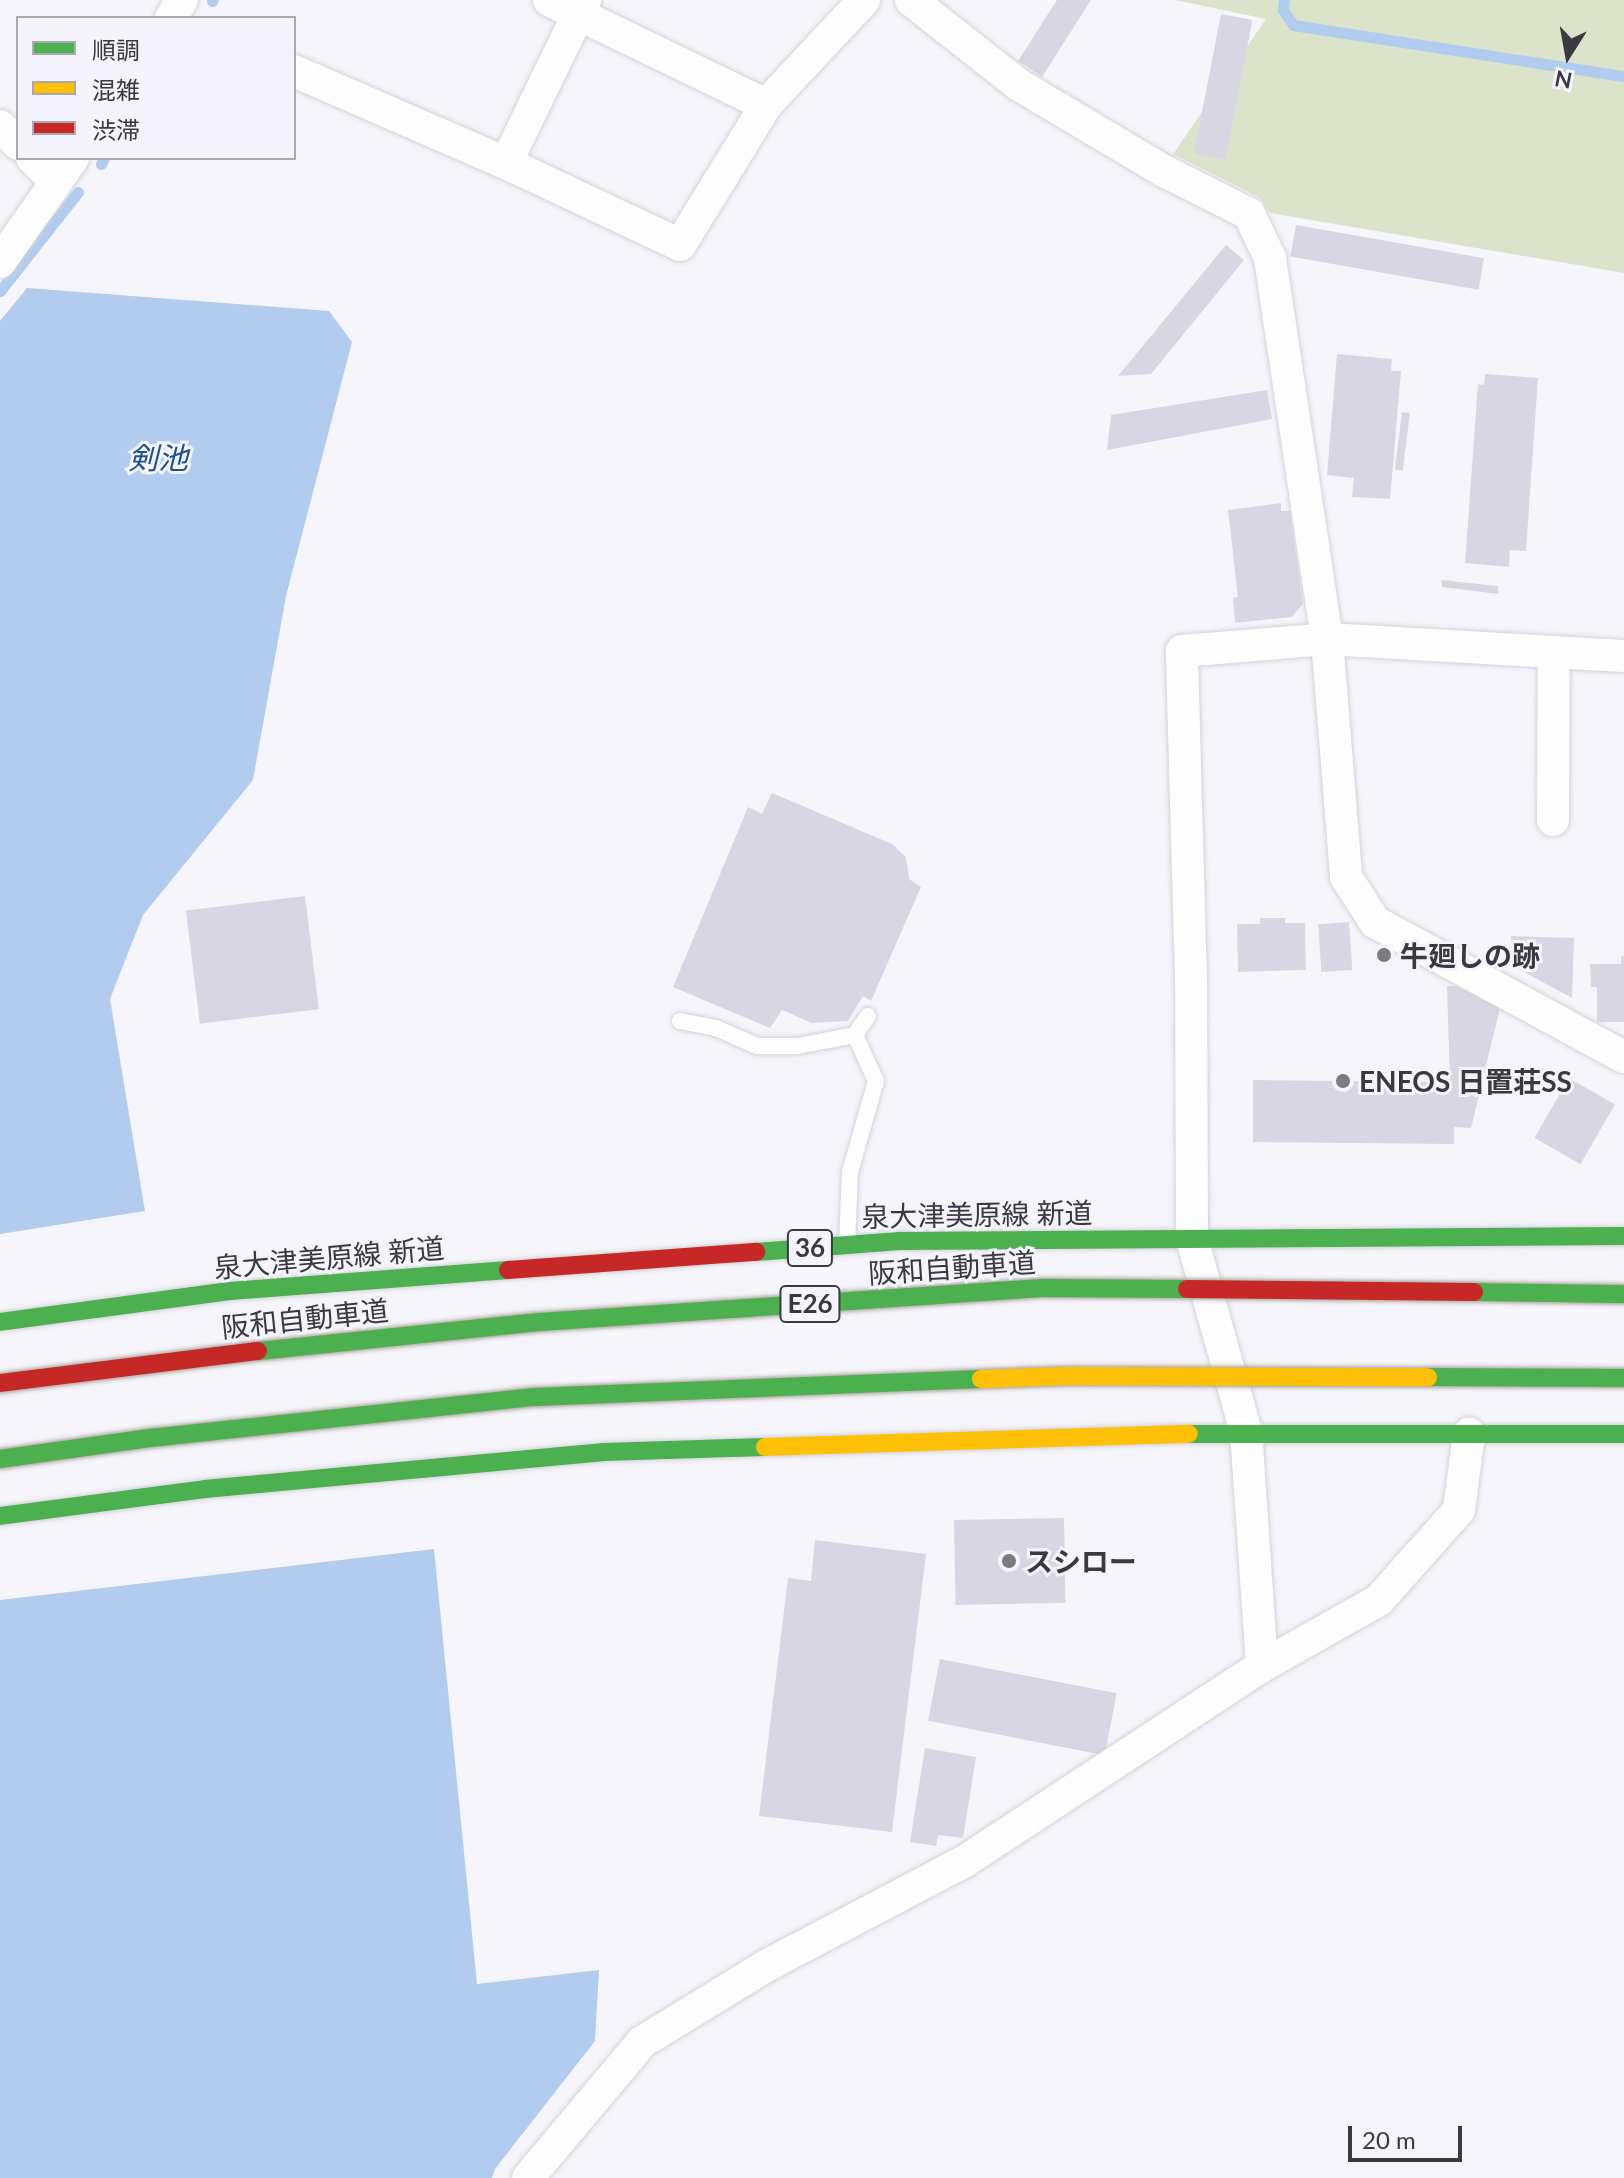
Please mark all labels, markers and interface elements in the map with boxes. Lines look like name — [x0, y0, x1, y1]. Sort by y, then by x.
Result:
legend — [16, 16, 296, 160]
north arrow — [1528, 16, 1608, 96]
text: 順調 — [92, 35, 140, 64]
text: N — [1552, 65, 1574, 95]
text: 混雑 — [92, 75, 140, 104]
text: 渋滞 — [92, 115, 140, 144]
water label: 剣池 — [128, 439, 188, 475]
place label: 牛廻しの跡 — [1400, 938, 1540, 972]
marker: 牛廻しの跡 — [1375, 946, 1393, 964]
place label: ENEOS 日置荘SS — [1359, 1064, 1572, 1098]
marker: ENEOS 日置荘SS — [1334, 1072, 1352, 1090]
street label: 泉大津美原線 新道 — [861, 1195, 1093, 1233]
road number: 36 — [786, 1226, 834, 1270]
street label: 泉大津美原線 新道 — [212, 1230, 446, 1284]
street label: 阪和自動車道 — [867, 1244, 1037, 1290]
road number: E26 — [778, 1282, 842, 1326]
street label: 阪和自動車道 — [220, 1293, 390, 1343]
place label: スシロー — [1025, 1544, 1137, 1578]
marker: スシロー — [1000, 1552, 1018, 1570]
scale bar — [1352, 2110, 1466, 2160]
text: 20 m — [1362, 2125, 1416, 2154]

